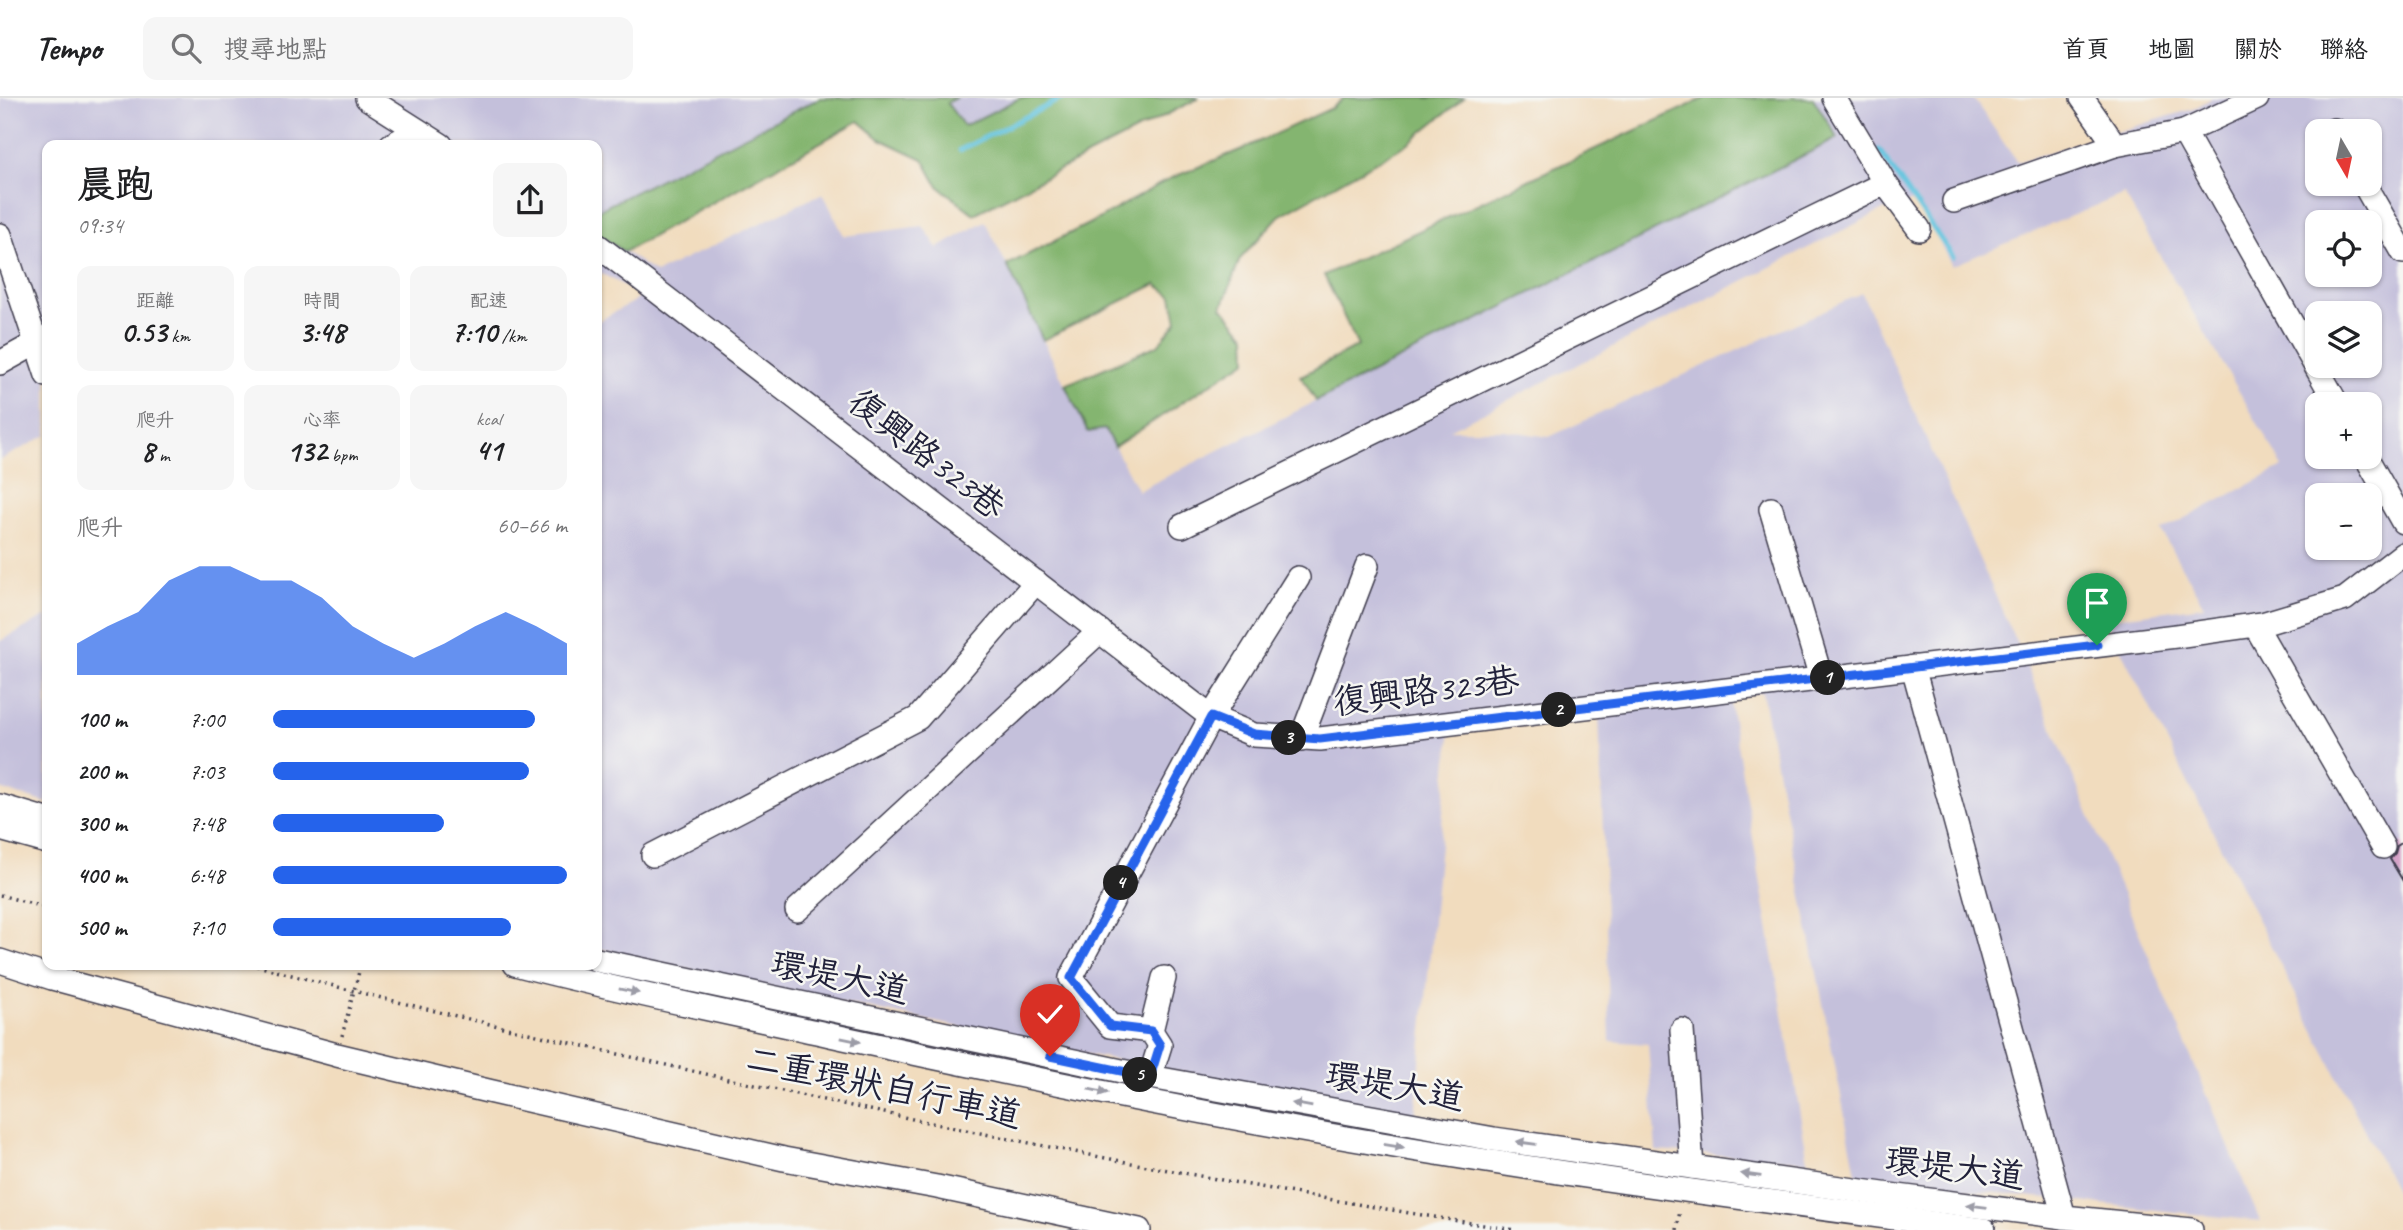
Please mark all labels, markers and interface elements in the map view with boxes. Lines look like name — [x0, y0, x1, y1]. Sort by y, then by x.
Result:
search box — [143, 17, 633, 80]
text: Tempo — [35, 27, 101, 69]
icon: search — [167, 29, 205, 67]
text: 搜尋地點 — [223, 33, 327, 66]
text: 首頁 — [2062, 34, 2110, 64]
text: 地圖 — [2148, 34, 2196, 64]
text: 關於 — [2234, 34, 2282, 64]
text: 聯絡 — [2320, 34, 2368, 64]
north arrow — [2305, 119, 2382, 196]
map controls — [2305, 119, 2382, 560]
text: 晨跑 — [77, 161, 153, 208]
button: share — [493, 163, 567, 237]
button: locate — [2305, 210, 2382, 287]
text: 09:34 — [77, 211, 123, 240]
text: 距離 — [136, 289, 174, 313]
text: 時間 — [303, 289, 341, 313]
text: 配速 — [470, 289, 508, 313]
button: layers — [2305, 301, 2382, 378]
text: 0.53 — [121, 313, 167, 351]
text: 3:48 — [299, 313, 345, 351]
text: 7:10 — [451, 313, 497, 351]
text: km — [167, 324, 190, 348]
text: /km — [497, 324, 527, 348]
street label: 復興路323巷 — [839, 379, 1015, 529]
button: + — [2305, 392, 2382, 469]
text: kcal — [476, 407, 501, 431]
text: 爬升 — [136, 408, 174, 432]
text: 心率 — [303, 408, 341, 432]
text: 41 — [475, 431, 502, 469]
text: 8 — [141, 432, 154, 470]
text: 132 — [286, 432, 327, 470]
text: m — [154, 443, 170, 467]
text: bpm — [327, 443, 358, 467]
button: − — [2305, 483, 2382, 560]
text: 60–66 m — [497, 511, 567, 540]
text: 爬升 — [77, 513, 123, 542]
pin — [2067, 573, 2127, 645]
icon: arrive — [2078, 584, 2116, 622]
street label: 復興路323巷 — [1330, 657, 1522, 725]
pin: 1 — [1811, 660, 1846, 696]
text: 1 — [1823, 665, 1832, 689]
pin: 2 — [1542, 692, 1576, 728]
text: 2 — [1554, 697, 1563, 721]
text: 100 m — [77, 705, 127, 734]
text: 7:00 — [189, 705, 225, 734]
pin: 3 — [1272, 720, 1306, 756]
text: 3 — [1284, 725, 1293, 749]
text: 200 m — [77, 757, 127, 786]
text: 7:03 — [189, 757, 225, 786]
text: 300 m — [77, 809, 127, 838]
text: 7:48 — [189, 809, 225, 838]
text: 400 m — [77, 861, 127, 890]
text: 6:48 — [189, 861, 225, 890]
pin: 4 — [1104, 866, 1138, 900]
text: 4 — [1116, 870, 1125, 894]
text: 500 m — [77, 913, 126, 942]
text: 7:10 — [189, 913, 225, 942]
street label: 環堤大道 — [767, 940, 913, 1014]
pin — [1020, 984, 1080, 1056]
one-way arrow — [618, 986, 640, 997]
icon: check — [1031, 995, 1069, 1033]
one-way arrow — [840, 1034, 862, 1045]
street label: 二重環狀自行車道 — [742, 1036, 1026, 1138]
street label: 環堤大道 — [1322, 1052, 1468, 1120]
pin: 5 — [1122, 1058, 1158, 1093]
text: 5 — [1135, 1062, 1144, 1086]
one-way arrow — [1087, 1085, 1109, 1096]
one-way arrow — [1291, 1099, 1313, 1110]
one-way arrow — [1515, 1137, 1537, 1148]
street label: 環堤大道 — [1883, 1137, 2027, 1199]
one-way arrow — [1383, 1141, 1405, 1152]
one-way arrow — [1740, 1170, 1762, 1181]
one-way arrow — [1966, 1201, 1988, 1212]

